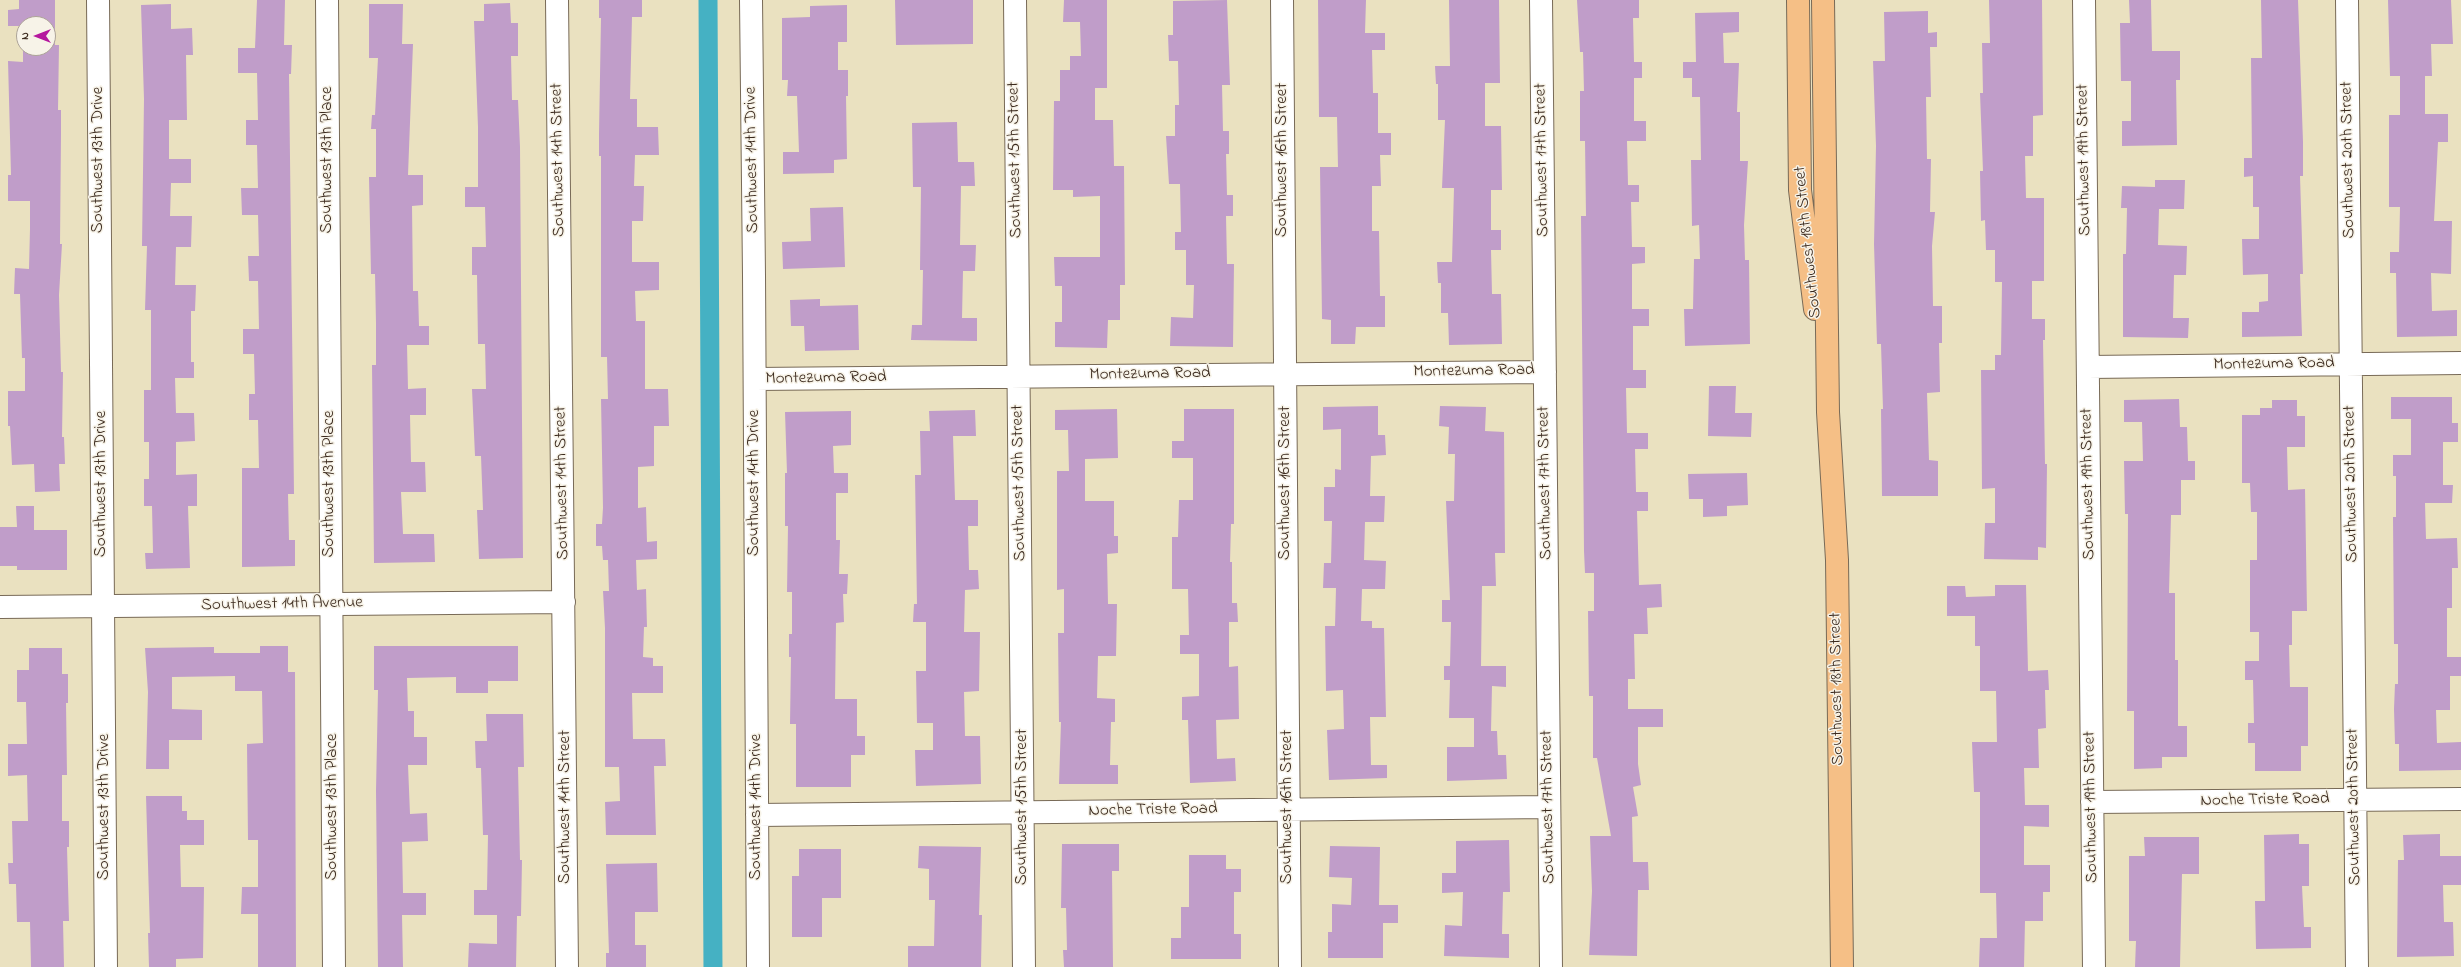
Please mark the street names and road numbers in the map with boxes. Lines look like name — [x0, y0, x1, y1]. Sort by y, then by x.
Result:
street label: Southwest 20th Street — [2337, 81, 2361, 239]
street label: Southwest 15th Street — [1004, 82, 1028, 238]
street label: Southwest 14th Street — [547, 83, 571, 237]
street label: Southwest 16th Street — [1273, 83, 1293, 237]
street label: Southwest 17th Street — [1531, 83, 1555, 237]
street label: Southwest 19th Street — [2073, 84, 2097, 236]
street label: Southwest 13th Place — [318, 86, 338, 234]
street label: Southwest 13th Drive — [89, 87, 109, 233]
street label: Southwest 14th Drive — [742, 87, 764, 233]
street label: Southwest 18th Street — [1791, 165, 1827, 319]
street label: Montezuma Road — [2213, 354, 2335, 376]
street label: Montezuma Road — [1413, 361, 1535, 383]
street label: Montezuma Road — [1089, 364, 1211, 386]
street label: Montezuma Road — [765, 368, 887, 390]
street label: Southwest 15th Street — [1008, 405, 1032, 561]
street label: Southwest 20th Street — [2340, 405, 2364, 563]
street label: Southwest 14th Street — [551, 406, 575, 560]
street label: Southwest 16th Street — [1276, 406, 1296, 560]
street label: Southwest 17th Street — [1534, 406, 1558, 560]
street label: Southwest 19th Street — [2077, 408, 2101, 560]
street label: Southwest 13th Place — [320, 410, 340, 558]
street label: Southwest 14th Drive — [745, 410, 765, 556]
street label: Southwest 13th Drive — [92, 411, 112, 557]
street label: Southwest 14th Avenue — [201, 593, 363, 617]
street label: Southwest 18th Street — [1826, 612, 1850, 766]
street label: Southwest 20th Street — [2343, 728, 2367, 886]
street label: Southwest 15th Street — [1013, 729, 1033, 885]
street label: Southwest 14th Street — [556, 730, 576, 884]
street label: Southwest 16th Street — [1278, 730, 1298, 884]
street label: Southwest 17th Street — [1537, 730, 1561, 884]
street label: Southwest 19th Street — [2080, 731, 2104, 883]
street label: Southwest 13th Place — [323, 733, 343, 881]
street label: Southwest 13th Drive — [95, 734, 115, 880]
street label: Southwest 14th Drive — [747, 734, 767, 880]
street label: Noche Triste Road — [2200, 790, 2330, 812]
street label: Noche Triste Road — [1088, 800, 1218, 822]

